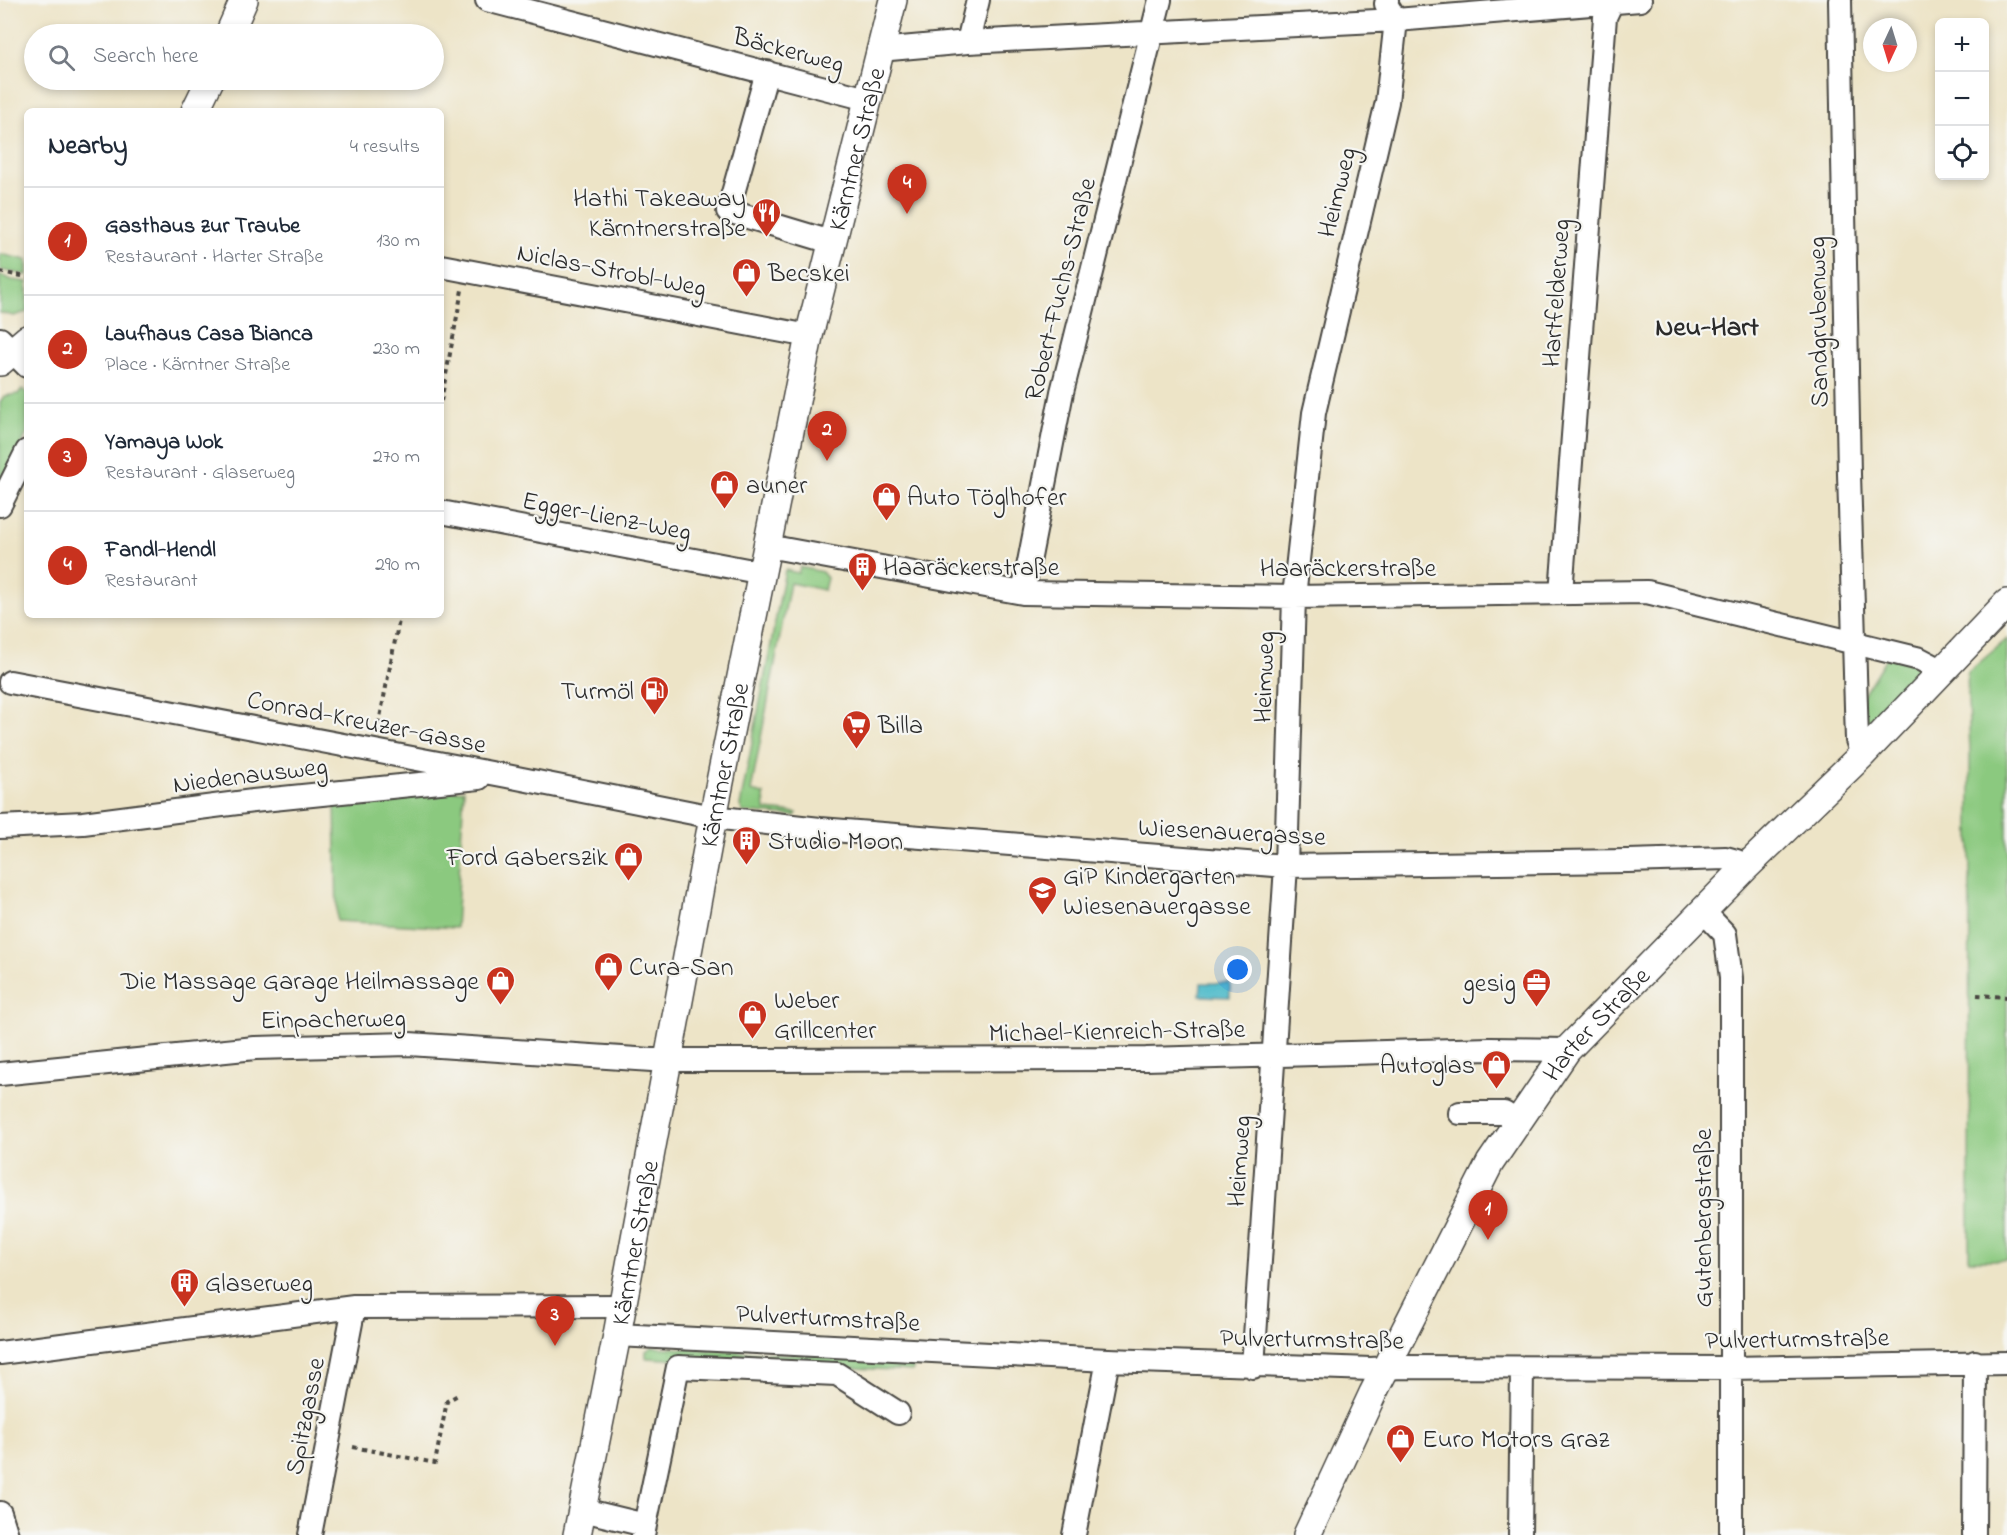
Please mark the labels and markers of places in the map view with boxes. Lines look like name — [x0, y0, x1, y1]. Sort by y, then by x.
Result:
pin: 4 — [888, 164, 926, 214]
place label: Hathi Takeaway Kärntnerstraße — [573, 181, 746, 249]
restaurant icon: Hathi Takeaway Kärntnerstraße — [751, 196, 783, 238]
shop icon: Becskei — [731, 256, 763, 298]
place label: Becskei — [767, 256, 850, 294]
pin: 2 — [808, 412, 846, 461]
shop icon: auner — [709, 468, 741, 510]
place label: auner — [746, 468, 808, 506]
shop icon: Auto Töglhofer — [870, 480, 902, 522]
place label: Auto Töglhofer — [907, 480, 1068, 518]
building icon: Haaräckerstraße — [846, 550, 878, 592]
place label: Haaräckerstraße — [883, 550, 1060, 588]
place label: Turmöl — [561, 674, 634, 712]
fuel station icon: Turmöl — [639, 674, 671, 716]
supermarket icon: Billa — [841, 708, 873, 750]
place label: Billa — [877, 708, 923, 746]
building icon: Studio Moon — [731, 824, 763, 866]
place label: Studio Moon — [768, 824, 903, 862]
place label: Ford Gaberszik — [446, 840, 609, 878]
shop icon: Ford Gaberszik — [613, 840, 645, 882]
place label: GiP Kindergarten Wiesenauergasse — [1063, 859, 1251, 927]
school or university icon: GiP Kindergarten Wiesenauergasse — [1026, 874, 1058, 916]
shop icon: Cura-San — [592, 950, 624, 992]
place label: Cura-San — [629, 950, 733, 988]
place label: Die Massage Garage Heilmassage — [120, 964, 479, 1002]
shop icon: Die Massage Garage Heilmassage — [484, 964, 516, 1006]
place label: gesig — [1462, 966, 1516, 1004]
office icon: gesig — [1521, 966, 1553, 1008]
place label: Weber Grillcenter — [774, 983, 877, 1051]
shop icon: Weber Grillcenter — [737, 998, 769, 1040]
place label: Autoglas — [1380, 1048, 1475, 1086]
shop icon: Autoglas — [1480, 1048, 1512, 1090]
pin: 1 — [1468, 1190, 1508, 1240]
building icon: Glaserweg — [168, 1266, 200, 1308]
place label: Glaserweg — [205, 1266, 313, 1304]
pin: 3 — [536, 1296, 574, 1346]
shop icon: Euro Motors Graz — [1385, 1422, 1417, 1464]
place label: Euro Motors Graz — [1422, 1422, 1609, 1460]

